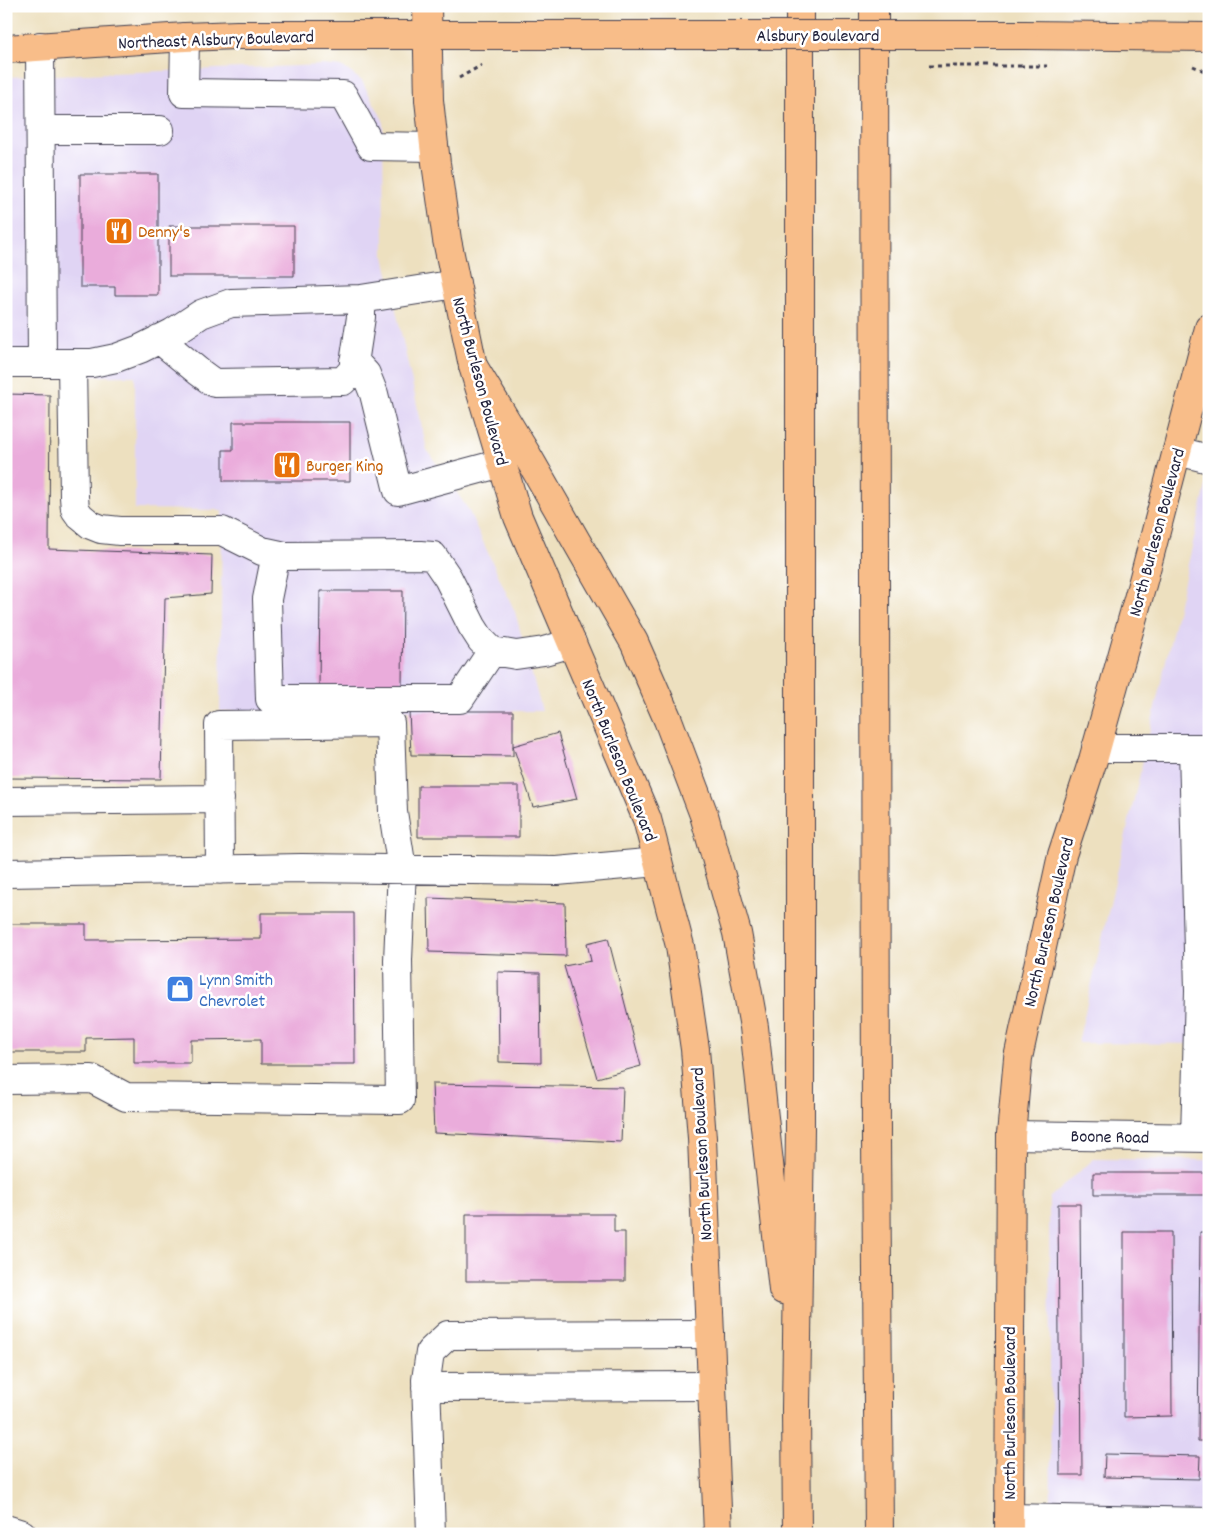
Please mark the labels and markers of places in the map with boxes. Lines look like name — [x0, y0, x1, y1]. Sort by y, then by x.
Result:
restaurant icon: Denny's — [104, 216, 134, 246]
place label: Denny's — [138, 221, 190, 246]
restaurant icon: Burger King — [272, 450, 302, 480]
place label: Burger King — [306, 455, 383, 480]
place label: Lynn Smith Chevrolet — [199, 969, 273, 1015]
shop icon: Lynn Smith Chevrolet — [165, 974, 195, 1004]

